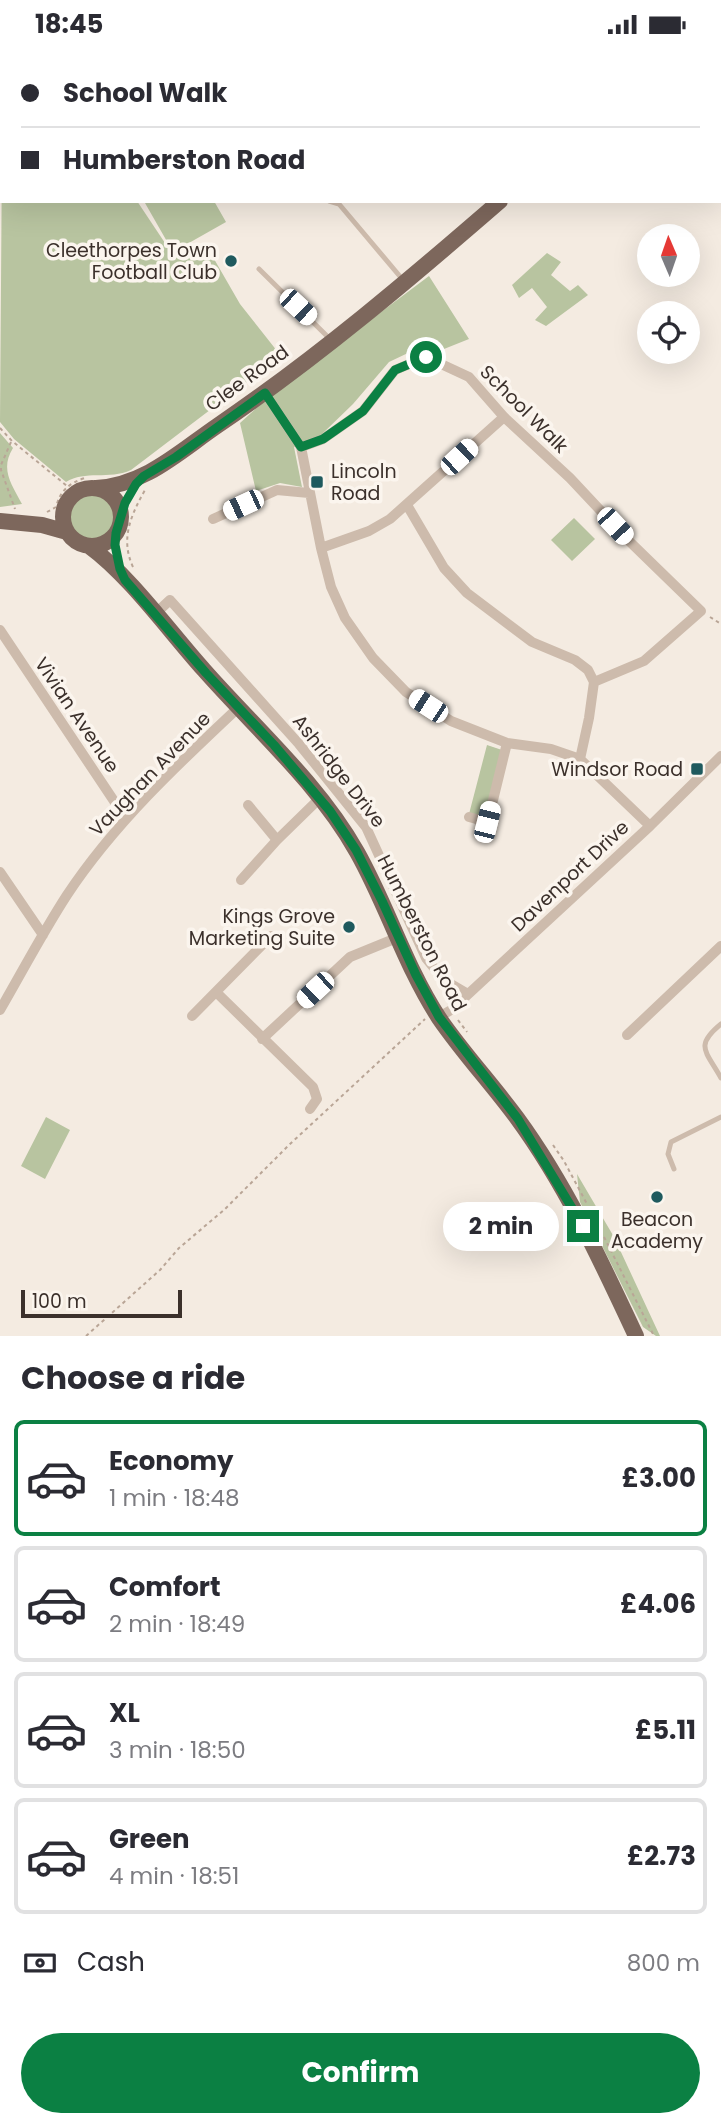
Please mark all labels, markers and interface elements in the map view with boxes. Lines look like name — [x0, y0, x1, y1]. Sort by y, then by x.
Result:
text: 18:45 — [35, 6, 104, 42]
text: School Walk — [63, 75, 227, 111]
text: Humberston Road — [63, 142, 305, 178]
north arrow — [637, 224, 700, 287]
map controls — [637, 224, 700, 364]
place label: Cleethorpes Town Football Club — [46, 237, 217, 286]
marker: Cleethorpes Town Football Club — [223, 253, 239, 269]
car — [276, 285, 321, 329]
button: locate — [637, 301, 700, 364]
street label: Clee Road — [200, 338, 294, 418]
route start — [410, 341, 442, 373]
street label: School Walk — [474, 359, 574, 459]
car — [437, 435, 482, 479]
place label: Lincoln Road — [331, 458, 397, 507]
marker: Lincoln Road — [309, 474, 325, 490]
car — [220, 487, 267, 523]
car — [593, 503, 638, 549]
street label: Vivian Avenue — [28, 652, 126, 778]
car — [405, 686, 452, 726]
street label: Vaughan Avenue — [83, 706, 217, 842]
street label: Ashridge Drive — [286, 709, 392, 833]
place label: Windsor Road — [551, 756, 683, 783]
marker: Windsor Road — [689, 761, 705, 777]
car — [472, 799, 503, 845]
street label: Davenport Drive — [505, 814, 635, 938]
street label: Humberston Road — [371, 850, 473, 1016]
place label: Kings Grove Marketing Suite — [189, 903, 335, 952]
marker: Kings Grove Marketing Suite — [341, 919, 357, 935]
car — [293, 968, 338, 1012]
marker: Beacon Academy — [649, 1189, 665, 1205]
callout: 2 min — [443, 1201, 558, 1251]
place label: Beacon Academy — [611, 1206, 703, 1255]
text: 2 min — [469, 1210, 533, 1242]
route end — [567, 1210, 599, 1242]
scale bar — [21, 1287, 182, 1319]
text: 100 m — [32, 1288, 87, 1315]
text: Choose a ride — [21, 1355, 245, 1400]
text: Economy — [109, 1443, 233, 1479]
icon: car — [25, 1447, 88, 1510]
text: £3.00 — [622, 1460, 696, 1496]
text: 1 min · 18:48 — [109, 1482, 239, 1514]
text: Comfort — [109, 1569, 221, 1605]
icon: car — [25, 1573, 88, 1636]
text: £4.06 — [620, 1586, 696, 1622]
text: 2 min · 18:49 — [109, 1608, 245, 1640]
text: XL — [109, 1695, 140, 1731]
icon: car — [25, 1699, 88, 1762]
text: £5.11 — [635, 1712, 696, 1748]
text: 3 min · 18:50 — [109, 1734, 246, 1766]
text: Green — [109, 1821, 190, 1857]
icon: car — [25, 1825, 88, 1888]
text: £2.73 — [627, 1838, 696, 1874]
text: 4 min · 18:51 — [109, 1860, 239, 1892]
icon: cash — [21, 1944, 59, 1982]
text: Cash — [77, 1944, 145, 1980]
text: 800 m — [627, 1947, 700, 1979]
button: Confirm — [21, 2033, 700, 2113]

